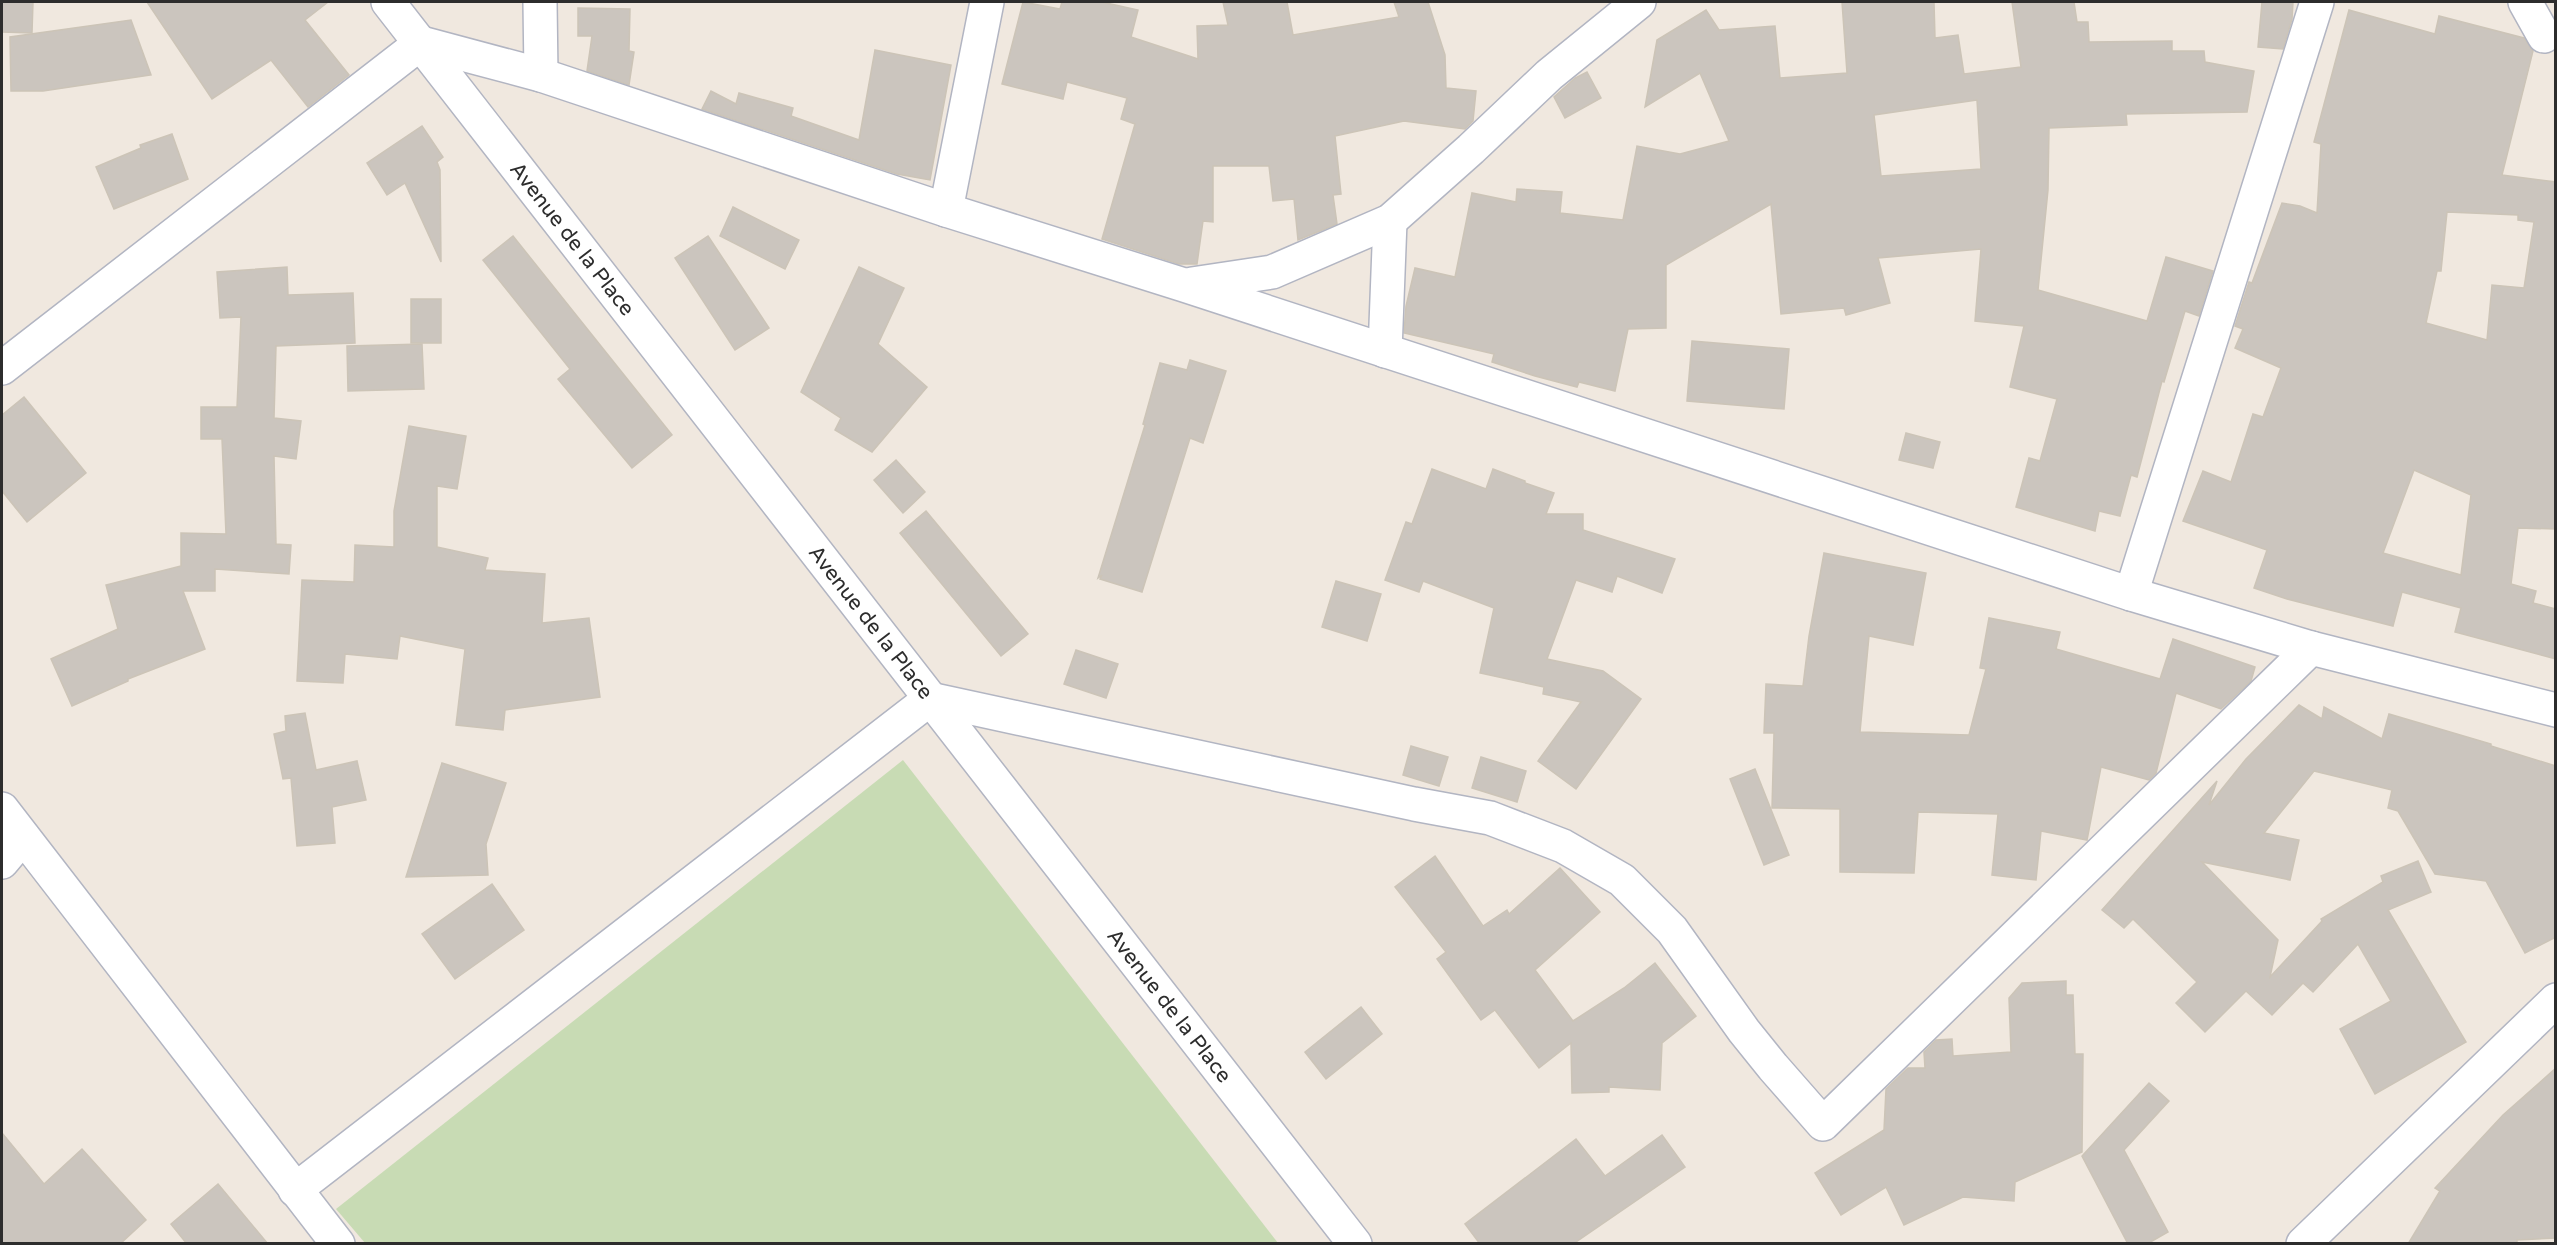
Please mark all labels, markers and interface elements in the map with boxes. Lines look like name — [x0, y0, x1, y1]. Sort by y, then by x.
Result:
street label: Avenue de la Place — [504, 157, 640, 321]
street label: Avenue de la Place — [803, 541, 938, 704]
street label: Avenue de la Place — [1101, 924, 1237, 1088]

